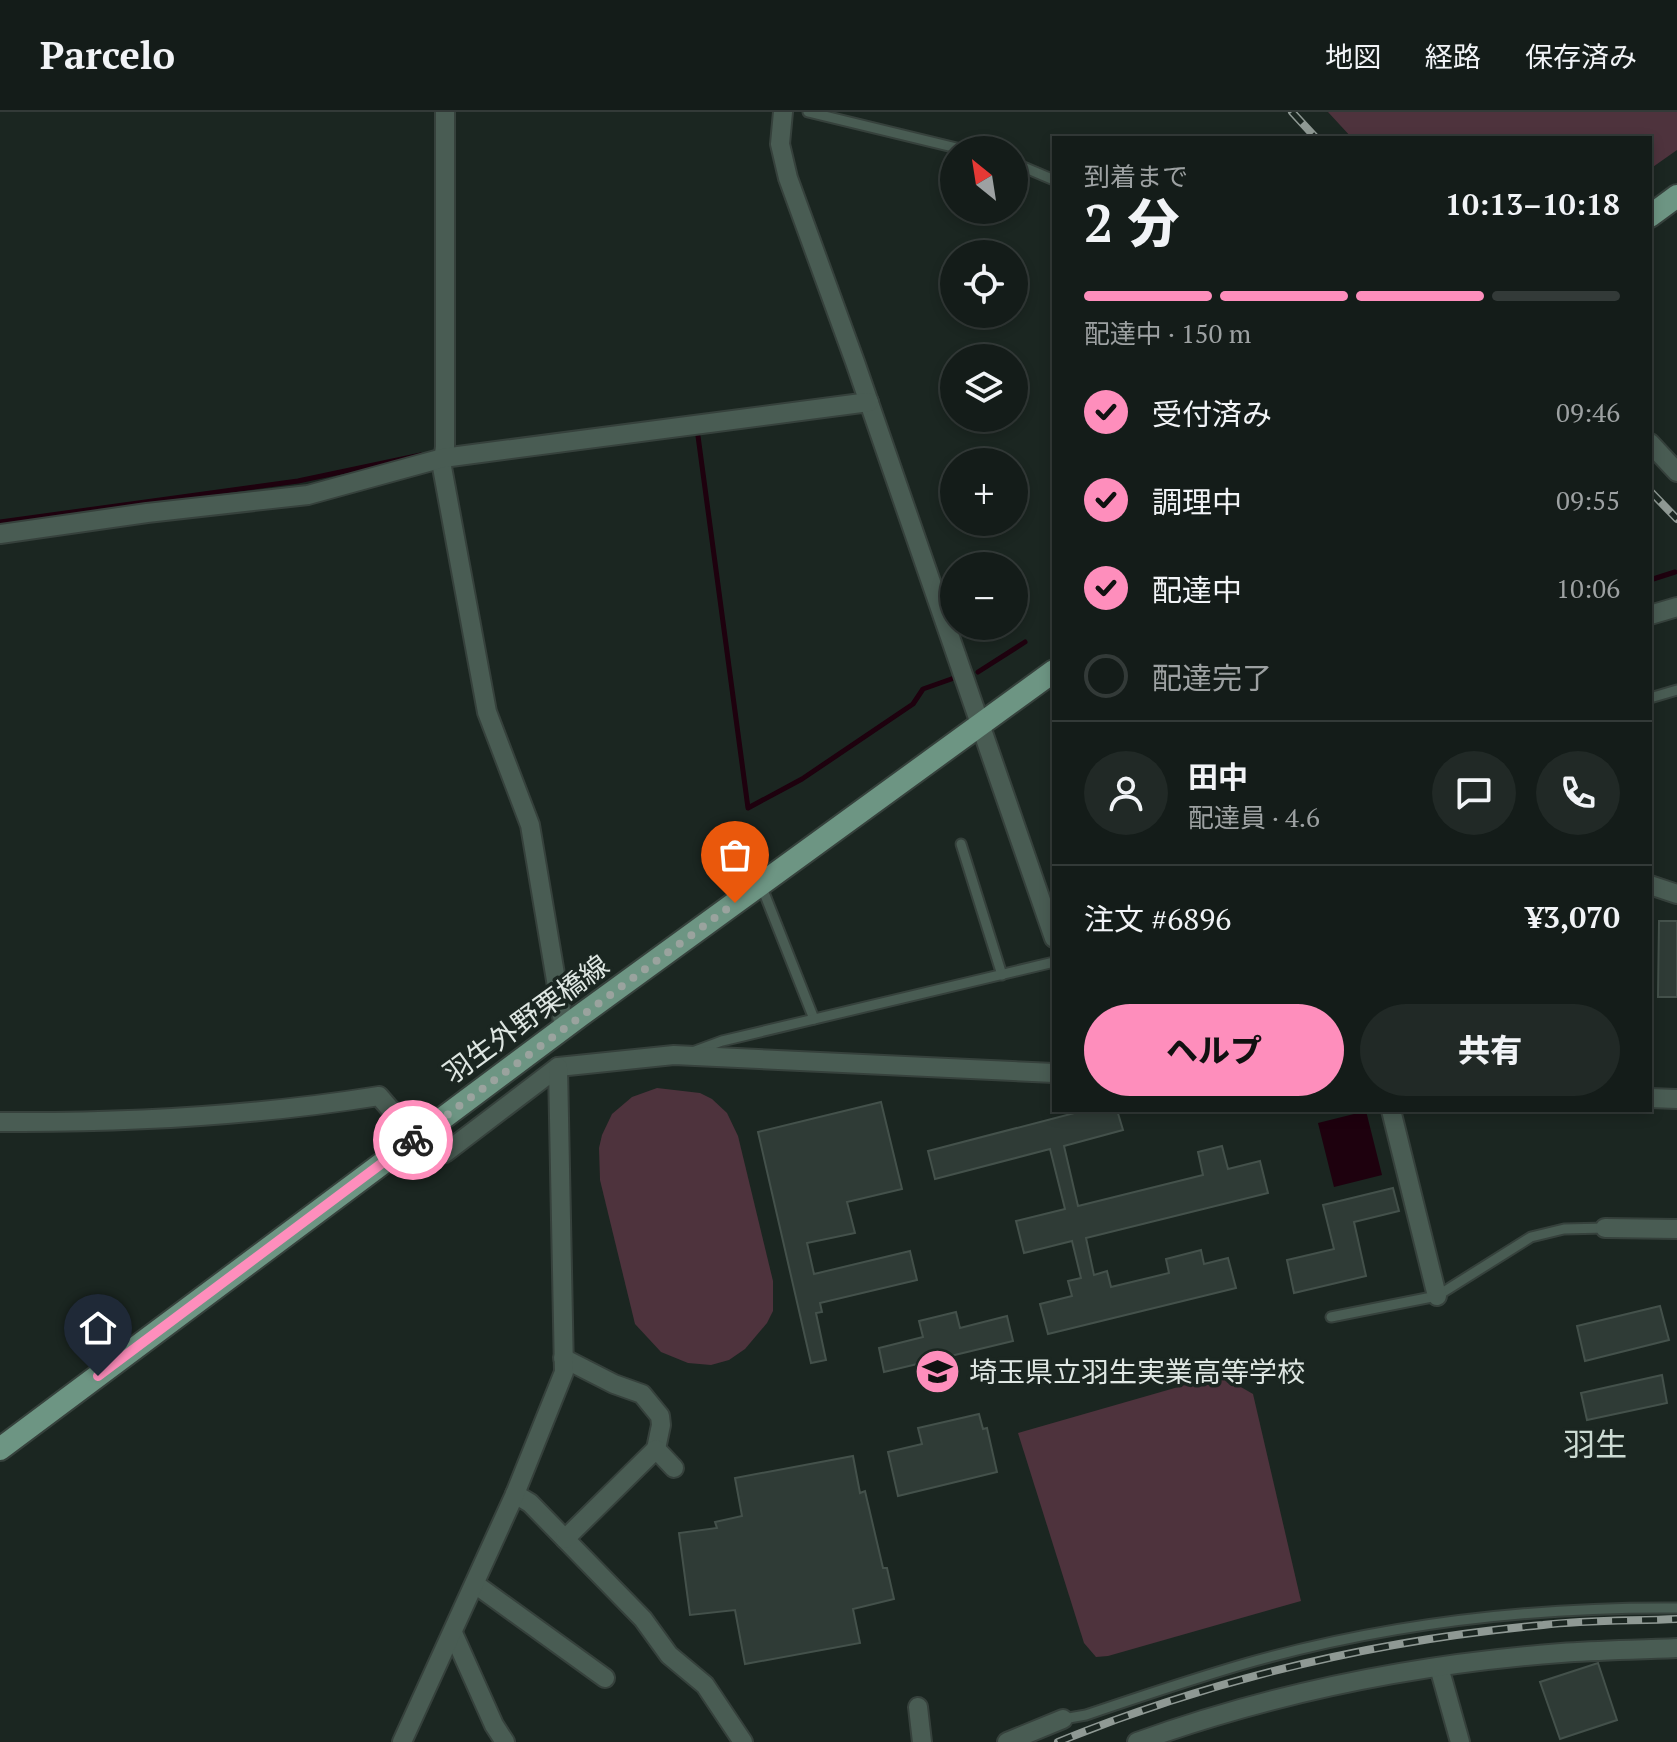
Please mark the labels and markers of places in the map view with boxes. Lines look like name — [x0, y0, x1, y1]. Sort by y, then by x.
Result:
pin — [701, 821, 769, 903]
pin — [64, 1294, 132, 1376]
school or university icon: 埼玉県立羽生実業高等学校 — [914, 1348, 962, 1396]
place label: 埼玉県立羽生実業高等学校 — [969, 1353, 1305, 1390]

